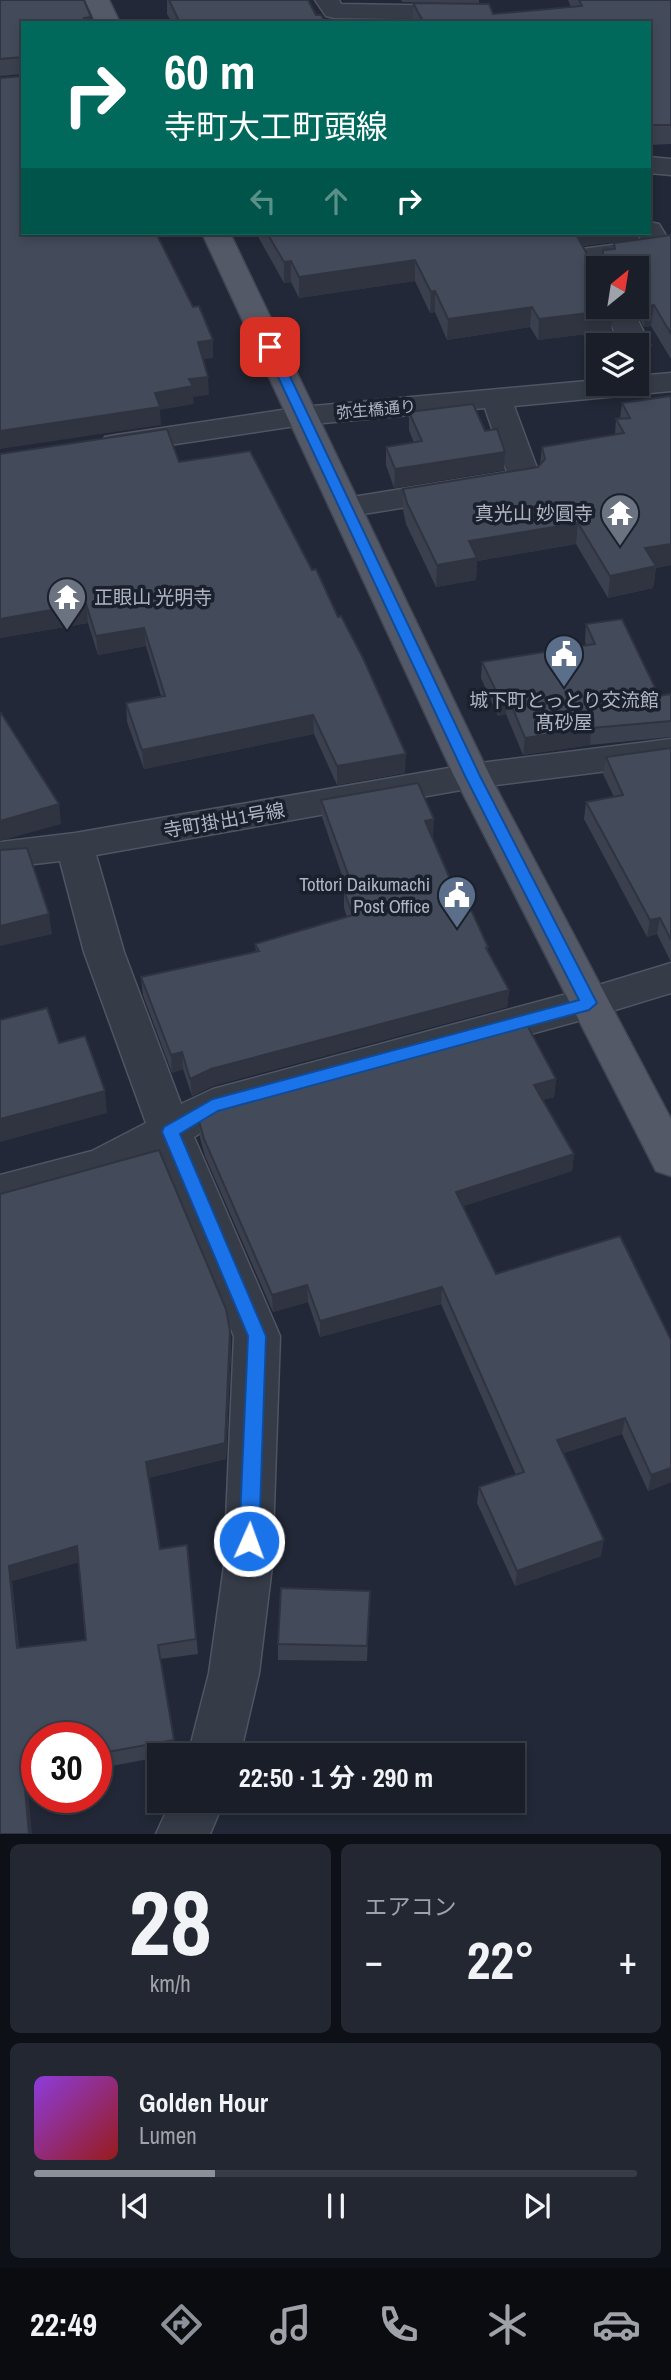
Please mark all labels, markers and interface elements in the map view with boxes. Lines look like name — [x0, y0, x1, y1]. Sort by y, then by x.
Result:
text: 60 m — [164, 38, 256, 104]
icon: right — [49, 49, 140, 140]
text: 寺町大工町頭線 — [164, 105, 388, 148]
icon: left — [244, 182, 282, 220]
icon: ahead — [317, 182, 355, 220]
icon: right — [390, 182, 428, 220]
north arrow — [586, 256, 649, 318]
map controls — [586, 256, 649, 396]
pin — [240, 317, 300, 377]
icon: arrive — [251, 328, 289, 366]
button: layers — [586, 333, 649, 396]
street label: 弥生橋通り — [335, 395, 417, 423]
temple icon: 真光山 妙圓寺 — [599, 492, 641, 547]
place label: 真光山 妙圓寺 — [475, 500, 593, 526]
temple icon: 正眼山 光明寺 — [46, 576, 88, 631]
place label: 正眼山 光明寺 — [94, 584, 212, 610]
public building icon: 城下町とっとり交流館 髙砂屋 — [543, 633, 585, 688]
place label: 城下町とっとり交流館 髙砂屋 — [469, 687, 659, 735]
street label: 寺町掛出1号線 — [161, 797, 287, 843]
place label: Tottori Daikumachi Post Office — [299, 871, 430, 919]
public building icon: Tottori Daikumachi Post Office — [436, 874, 478, 929]
position arrow — [212, 1504, 286, 1578]
speed limit sign: 30 — [21, 1722, 112, 1813]
text: 22:50 · 1 分 · 290 m — [239, 1760, 433, 1795]
text: 28 — [129, 1861, 212, 1983]
text: エアコン — [365, 1891, 457, 1922]
text: 22° — [467, 1925, 535, 1995]
text: − — [365, 1935, 383, 1986]
text: + — [619, 1935, 637, 1986]
text: km/h — [150, 1968, 191, 1999]
text: Golden Hour — [139, 2085, 268, 2120]
text: Lumen — [139, 2120, 197, 2151]
icon: previous — [116, 2187, 154, 2225]
icon: pause — [317, 2187, 355, 2225]
icon: next — [518, 2187, 556, 2225]
icon: directions — [157, 2300, 206, 2349]
icon: music — [266, 2300, 315, 2349]
icon: phone — [374, 2300, 423, 2349]
icon: climate — [483, 2300, 532, 2349]
icon: car — [592, 2300, 641, 2349]
text: 22:49 — [30, 2303, 97, 2346]

